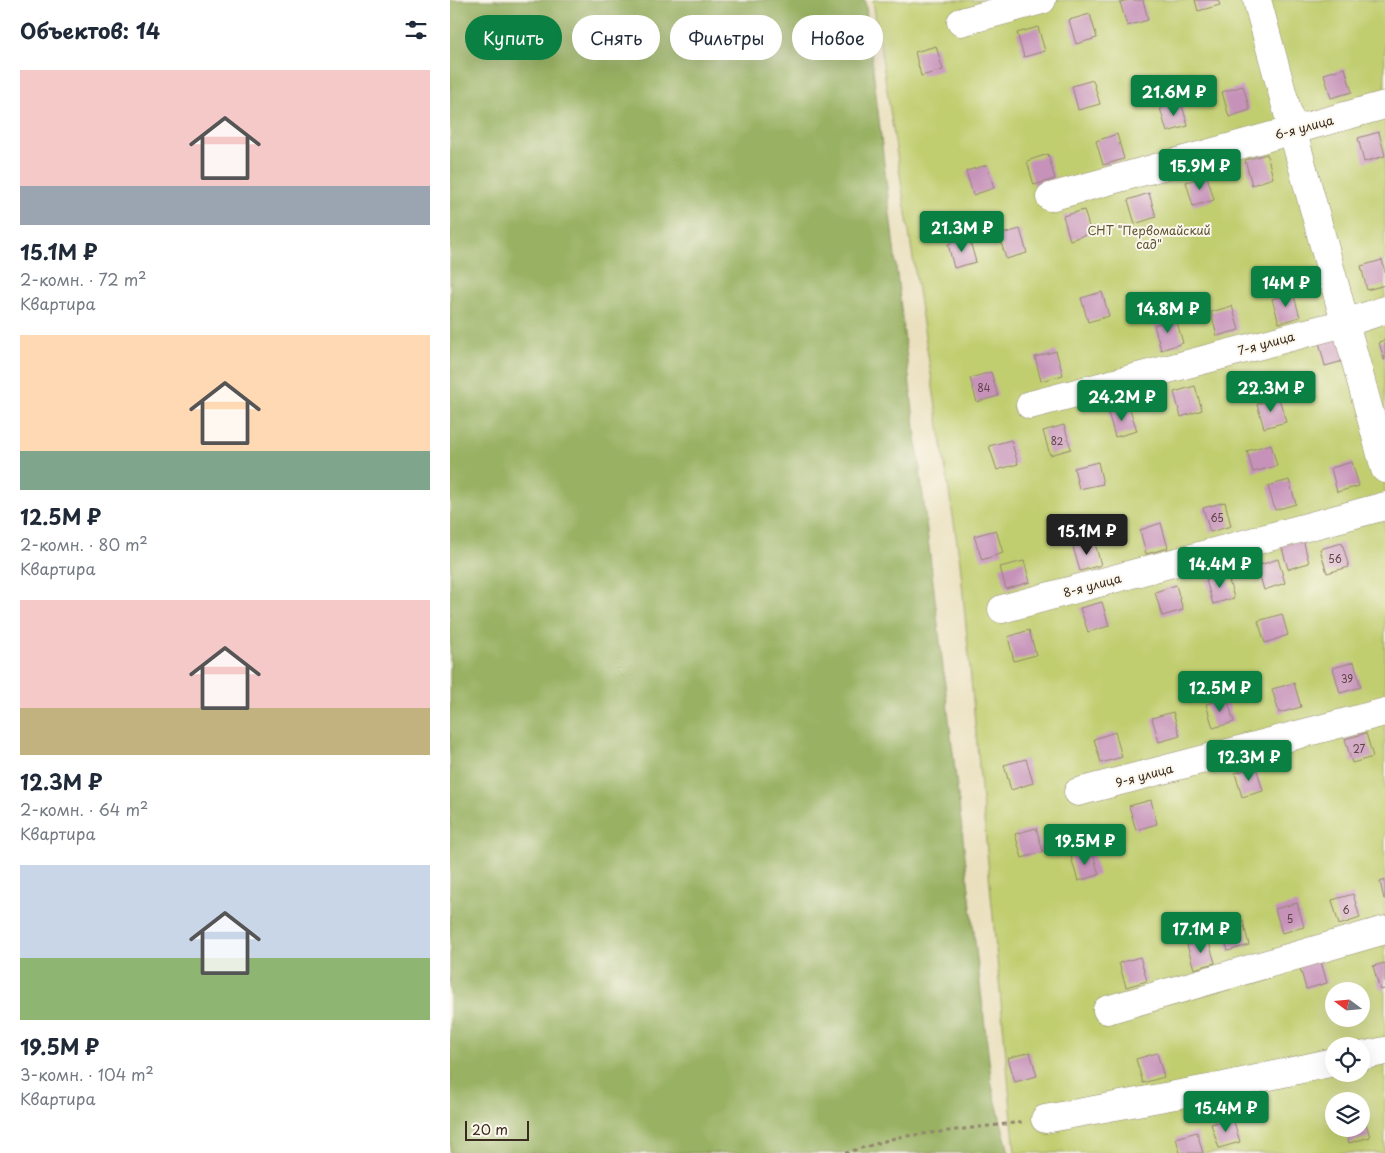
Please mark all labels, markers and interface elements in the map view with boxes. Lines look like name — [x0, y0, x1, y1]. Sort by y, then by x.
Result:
text: Объектов: 14 — [20, 14, 160, 46]
chip: Купить — [465, 15, 562, 60]
chip: Снять — [572, 15, 660, 60]
chip: Фильтры — [670, 15, 782, 60]
chip: Новое — [792, 15, 883, 60]
icon: filters — [402, 16, 430, 44]
pin: 21.6M ₽ — [1128, 74, 1220, 117]
text: 21.6M ₽ — [1142, 79, 1206, 103]
icon: home — [180, 103, 270, 193]
street label: 6-я улица — [1273, 110, 1336, 143]
pin: 15.9M ₽ — [1154, 148, 1246, 191]
text: 15.9M ₽ — [1170, 153, 1230, 177]
pin: 21.3M ₽ — [916, 210, 1008, 253]
text: 21.3M ₽ — [931, 215, 993, 239]
park label: СНТ "Первомайский сад" — [1087, 221, 1211, 253]
text: 15.1M ₽ — [20, 235, 97, 267]
pin: 14M ₽ — [1251, 266, 1321, 308]
text: 2-комн. · 72 m² — [20, 267, 147, 291]
text: 14M ₽ — [1262, 270, 1310, 294]
text: Квартира — [20, 291, 95, 315]
pin: 14.8M ₽ — [1122, 292, 1214, 334]
text: 14.8M ₽ — [1137, 296, 1199, 320]
street label: 7-я улица — [1236, 327, 1297, 359]
icon: home — [180, 368, 270, 458]
pin: 22.3M ₽ — [1225, 370, 1317, 413]
text: 22.3M ₽ — [1237, 375, 1305, 399]
house number: 84 — [978, 380, 991, 395]
pin: 24.2M ₽ — [1076, 380, 1168, 422]
text: 24.2M ₽ — [1088, 384, 1156, 408]
house number: 82 — [1051, 433, 1063, 448]
text: 12.5M ₽ — [20, 500, 101, 532]
house number: 65 — [1210, 510, 1224, 525]
pin: 15.1M ₽ — [1041, 514, 1133, 556]
text: 15.1M ₽ — [1058, 518, 1117, 542]
text: 2-комн. · 80 m² — [20, 532, 148, 556]
pin: 14.4M ₽ — [1174, 546, 1266, 589]
text: 14.4M ₽ — [1188, 551, 1252, 575]
house number: 56 — [1328, 551, 1342, 566]
text: Квартира — [20, 556, 95, 580]
street label: 8-я улица — [1061, 569, 1123, 601]
icon: home — [180, 633, 270, 723]
pin: 12.5M ₽ — [1174, 670, 1266, 713]
house number: 39 — [1341, 671, 1353, 686]
text: 12.5M ₽ — [1189, 675, 1251, 699]
pin: 12.3M ₽ — [1203, 740, 1295, 782]
house number: 27 — [1353, 741, 1366, 756]
text: 12.3M ₽ — [1218, 744, 1280, 768]
street label: 9-я улица — [1113, 759, 1175, 791]
text: 12.3M ₽ — [20, 765, 102, 797]
text: 2-комн. · 64 m² — [20, 797, 148, 821]
text: Квартира — [20, 821, 95, 845]
pin: 19.5M ₽ — [1039, 824, 1131, 866]
text: 19.5M ₽ — [1055, 828, 1115, 852]
icon: home — [180, 898, 270, 988]
house number: 6 — [1342, 902, 1350, 917]
house number: 5 — [1287, 911, 1293, 926]
pin: 17.1M ₽ — [1155, 912, 1247, 954]
text: 17.1M ₽ — [1172, 916, 1230, 940]
north arrow — [1325, 982, 1370, 1028]
map controls — [1325, 982, 1370, 1137]
text: 19.5M ₽ — [20, 1030, 99, 1062]
button: locate — [1325, 1037, 1370, 1082]
text: 3-комн. · 104 m² — [20, 1062, 154, 1086]
text: Квартира — [20, 1086, 95, 1110]
pin: 15.4M ₽ — [1180, 1090, 1272, 1133]
button: layers — [1325, 1092, 1370, 1137]
text: 15.4M ₽ — [1195, 1095, 1257, 1119]
scale bar — [465, 1118, 529, 1141]
text: 20 m — [472, 1119, 508, 1140]

